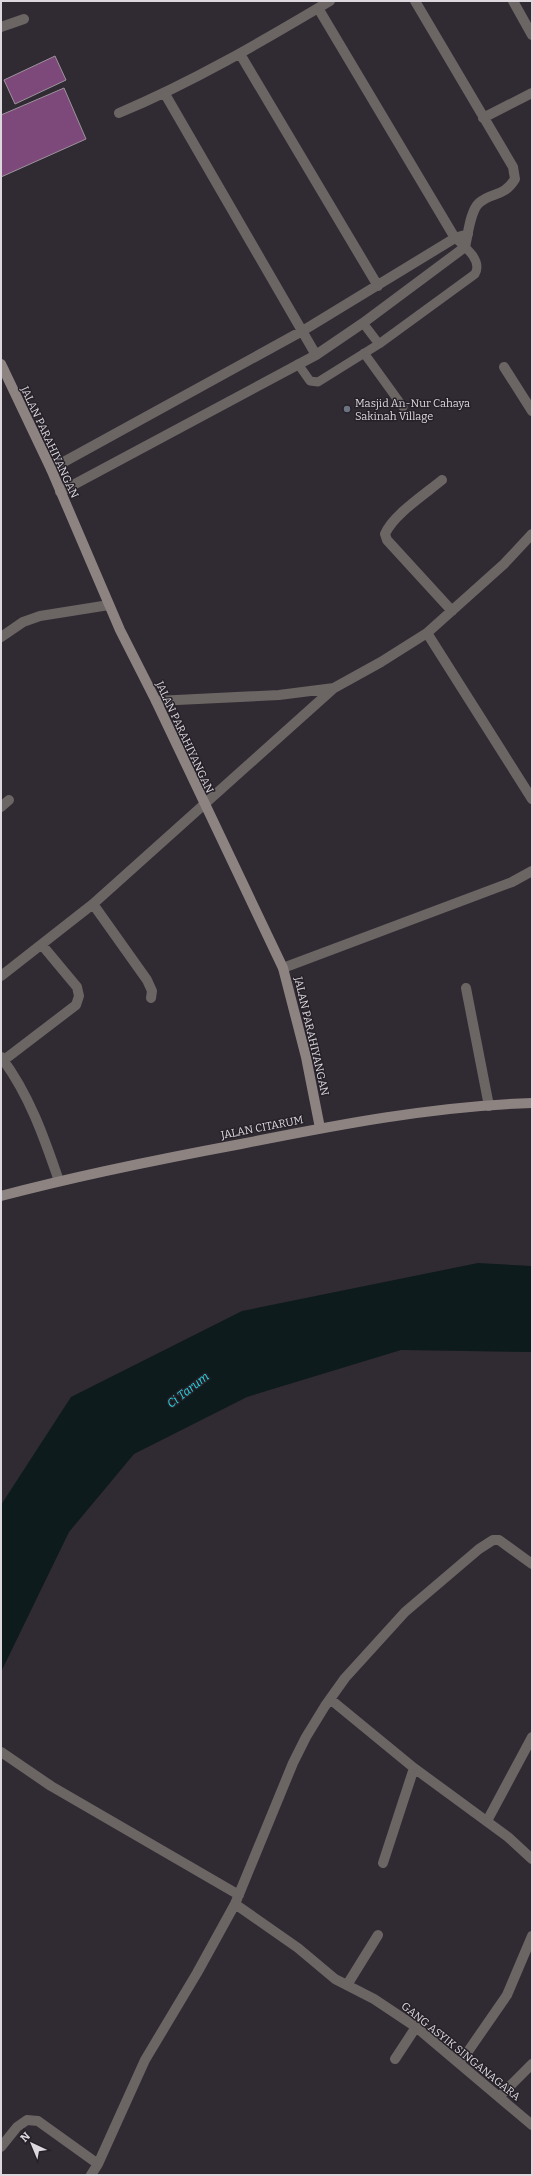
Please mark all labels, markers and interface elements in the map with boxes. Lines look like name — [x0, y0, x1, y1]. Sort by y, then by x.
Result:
street label: JALAN PARAHIYANGAN — [18, 383, 81, 500]
place label: Masjid An-Nur Cahaya Sakinah Village — [355, 397, 470, 423]
marker: Masjid An-Nur Cahaya Sakinah Village — [342, 404, 352, 414]
street label: JALAN PARAHIYANGAN — [153, 678, 216, 795]
street label: JALAN PARAHIYANGAN — [291, 974, 332, 1097]
street label: JALAN CITARUM — [219, 1113, 305, 1142]
water label: Ci Tarum — [164, 1369, 212, 1411]
street label: GANG ASYIK SINGANAGARA — [399, 1999, 523, 2104]
north arrow — [12, 2124, 52, 2164]
text: N — [18, 2129, 33, 2145]

